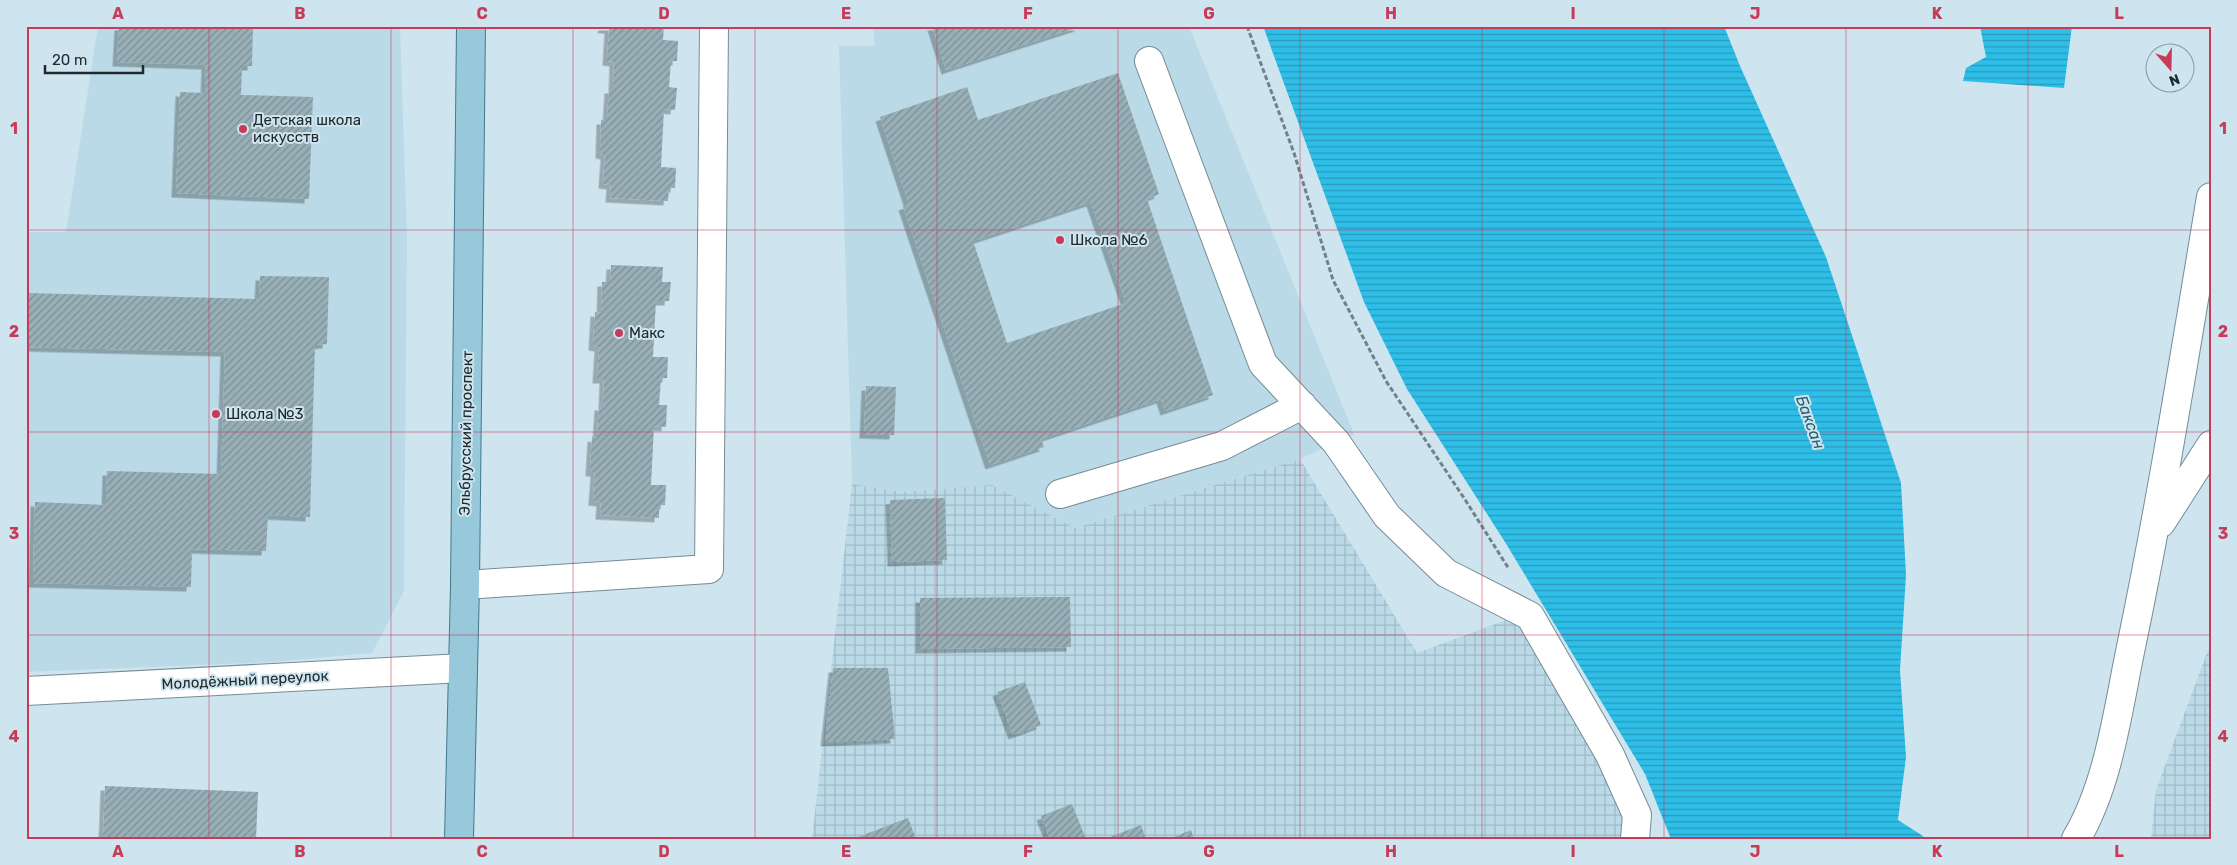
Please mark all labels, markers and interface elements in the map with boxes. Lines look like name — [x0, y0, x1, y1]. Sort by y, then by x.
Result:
text: A — [112, 4, 124, 23]
text: B — [294, 4, 306, 23]
text: C — [476, 4, 488, 23]
text: D — [658, 4, 670, 23]
text: E — [841, 4, 851, 23]
text: F — [1023, 4, 1033, 23]
text: G — [1203, 4, 1215, 23]
text: H — [1385, 4, 1397, 23]
text: I — [1570, 4, 1576, 23]
text: J — [1750, 4, 1760, 23]
text: K — [1932, 4, 1943, 23]
text: L — [2114, 4, 2124, 23]
scale bar — [45, 42, 142, 74]
north arrow — [2144, 42, 2194, 92]
text: 20 m — [52, 51, 87, 69]
text: N — [2167, 70, 2182, 89]
place label: Детская школа искусств — [253, 111, 361, 146]
text: 1 — [10, 119, 18, 138]
text: 1 — [2219, 119, 2227, 138]
marker: Детская школа искусств — [237, 123, 249, 135]
place label: Школа №6 — [1070, 231, 1148, 249]
marker: Школа №6 — [1054, 234, 1066, 246]
text: 2 — [9, 322, 19, 341]
text: 2 — [2218, 322, 2228, 341]
place label: Макс — [629, 324, 665, 342]
marker: Макс — [613, 327, 625, 339]
street label: Эльбрусский проспект — [456, 350, 476, 516]
water label: Баксан — [1792, 393, 1829, 452]
place label: Школа №3 — [226, 405, 304, 423]
marker: Школа №3 — [210, 408, 222, 420]
text: 3 — [9, 524, 19, 543]
text: 3 — [2218, 524, 2228, 543]
street label: Молодёжный переулок — [161, 667, 329, 693]
text: 4 — [9, 727, 20, 746]
text: 4 — [2218, 727, 2229, 746]
text: A — [112, 842, 124, 861]
text: B — [294, 842, 306, 861]
text: C — [476, 842, 488, 861]
text: D — [658, 842, 670, 861]
text: E — [841, 842, 851, 861]
text: F — [1023, 842, 1033, 861]
text: G — [1203, 842, 1215, 861]
text: H — [1385, 842, 1397, 861]
text: I — [1570, 842, 1576, 861]
text: J — [1750, 842, 1760, 861]
text: K — [1932, 842, 1943, 861]
text: L — [2114, 842, 2124, 861]

